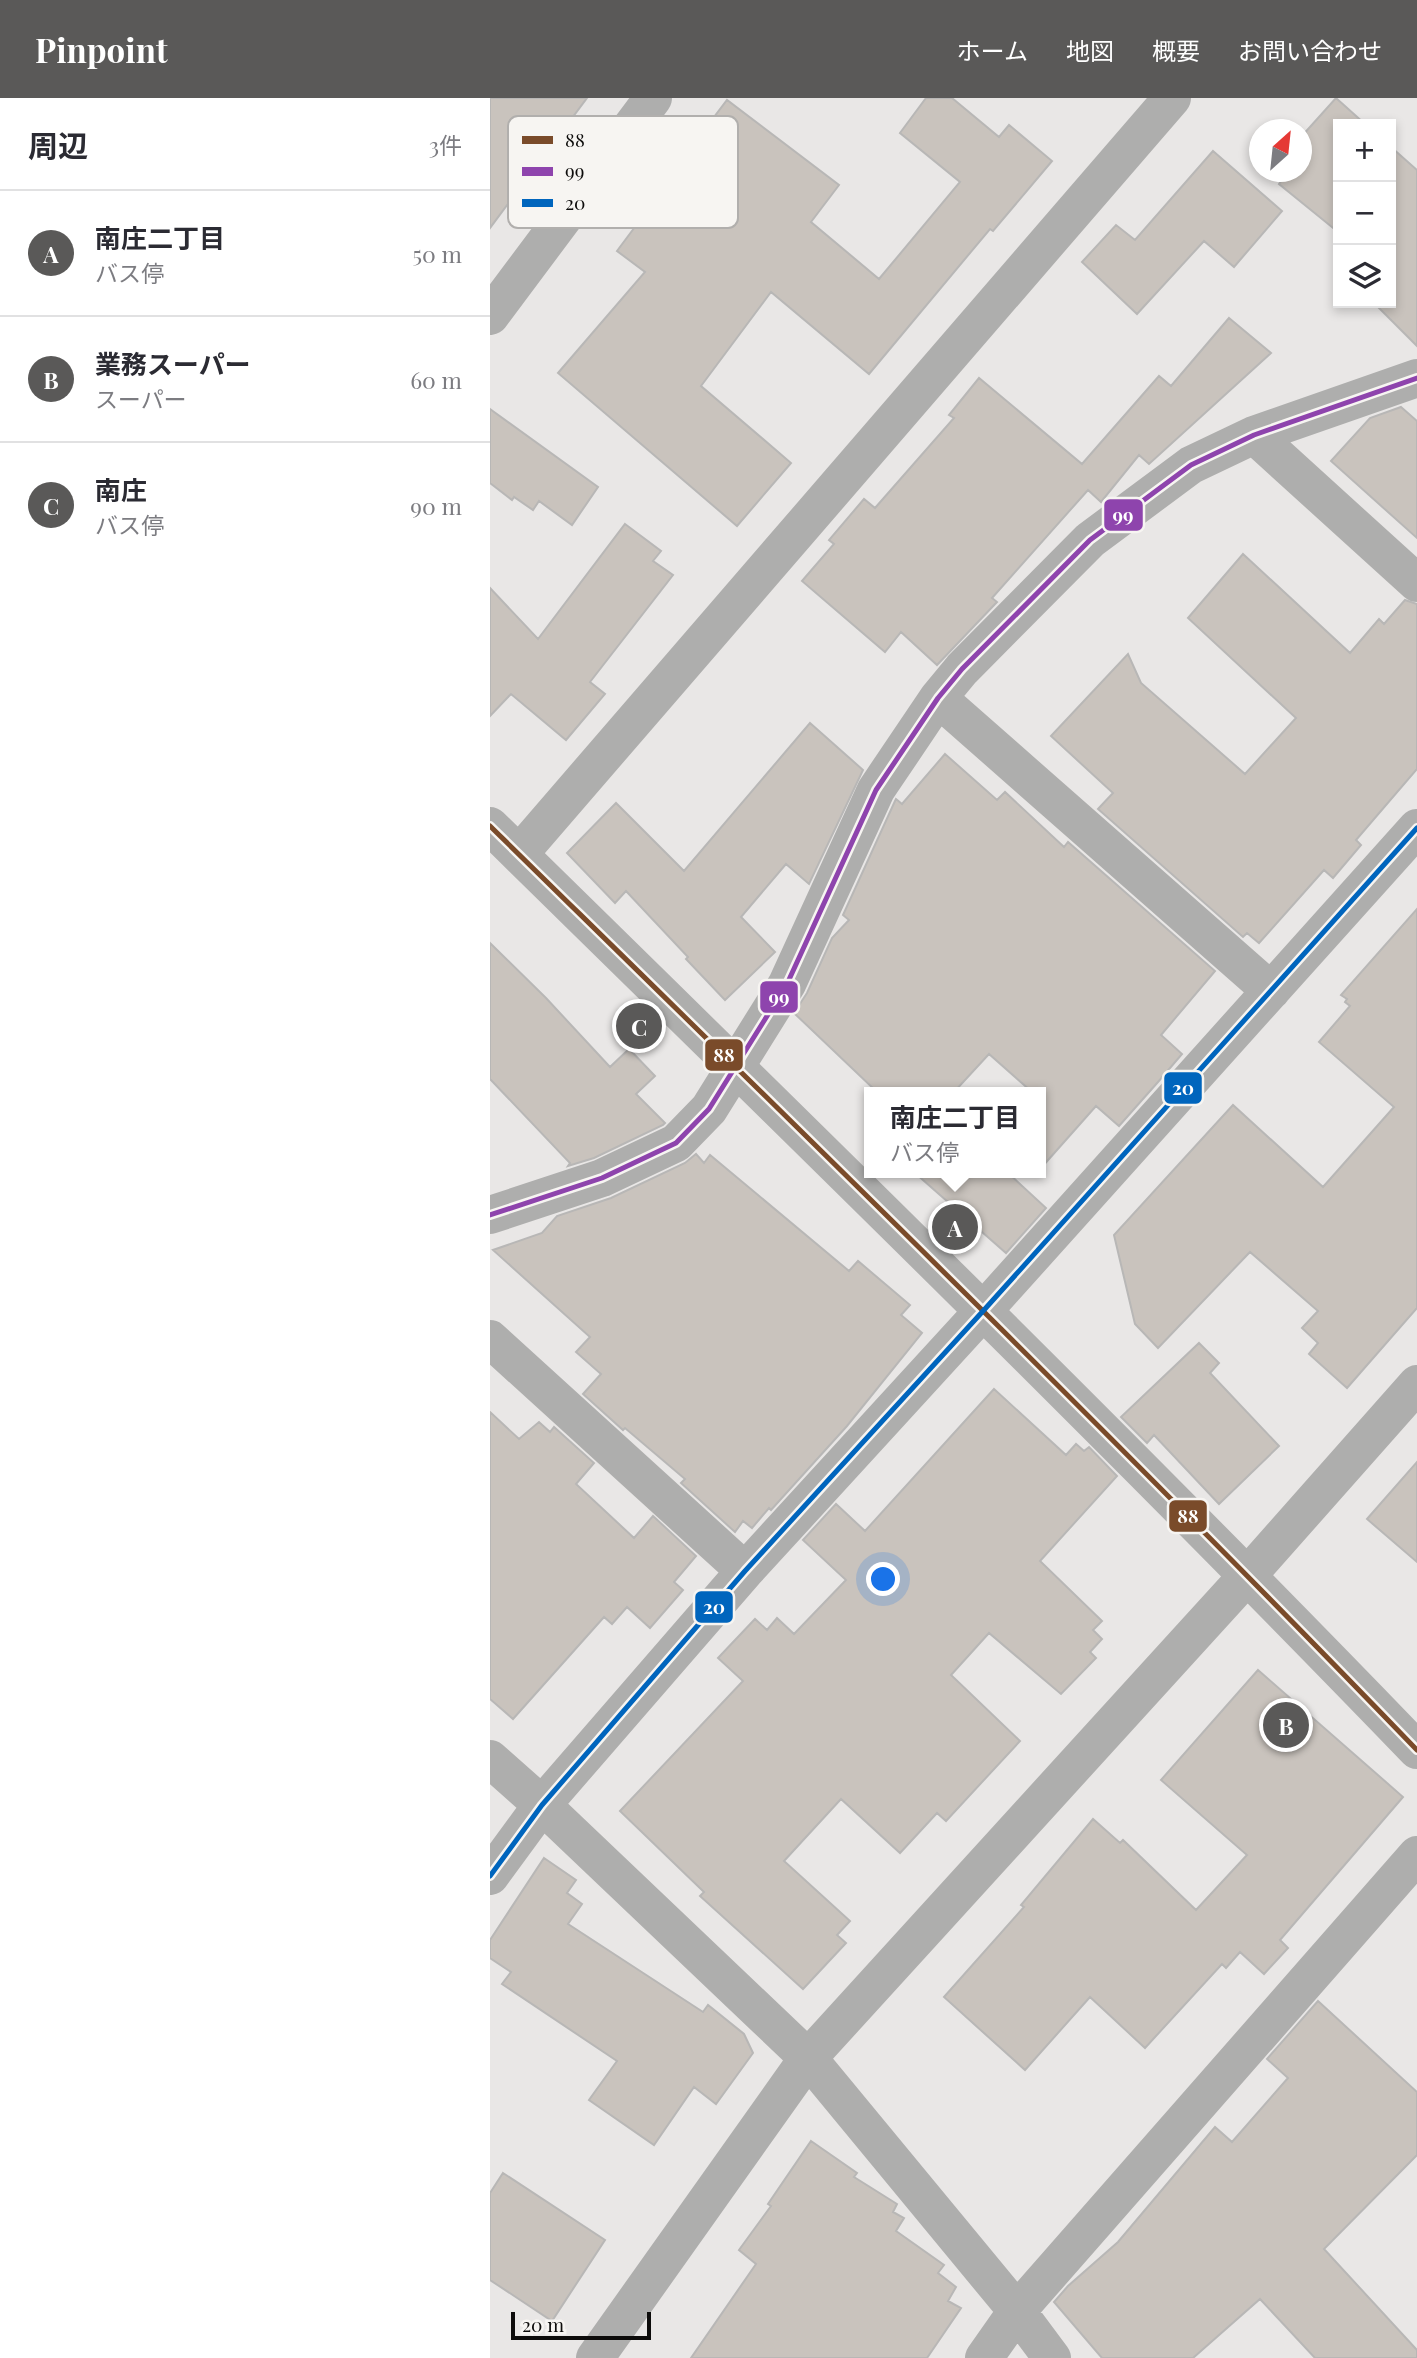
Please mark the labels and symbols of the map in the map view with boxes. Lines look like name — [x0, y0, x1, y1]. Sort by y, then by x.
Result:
legend — [508, 116, 738, 228]
north arrow — [1249, 119, 1312, 182]
text: 88 — [565, 126, 585, 152]
text: 99 — [565, 157, 584, 183]
text: 20 — [565, 189, 586, 215]
line badge: 99 — [1103, 498, 1144, 532]
text: 99 — [1112, 501, 1134, 527]
line badge: 99 — [759, 980, 799, 1014]
text: 99 — [768, 983, 790, 1009]
pin: C — [616, 1000, 662, 1052]
line badge: 88 — [704, 1038, 744, 1072]
text: 88 — [713, 1041, 735, 1067]
line badge: 20 — [1163, 1071, 1203, 1105]
text: 20 — [1172, 1074, 1194, 1100]
pin: A — [932, 1201, 978, 1253]
line badge: 88 — [1168, 1499, 1208, 1533]
text: 88 — [1177, 1502, 1199, 1528]
your location — [866, 1562, 900, 1596]
line badge: 20 — [694, 1590, 734, 1624]
text: 20 — [703, 1593, 725, 1619]
pin: B — [1263, 1699, 1309, 1751]
scale bar — [511, 2309, 651, 2341]

